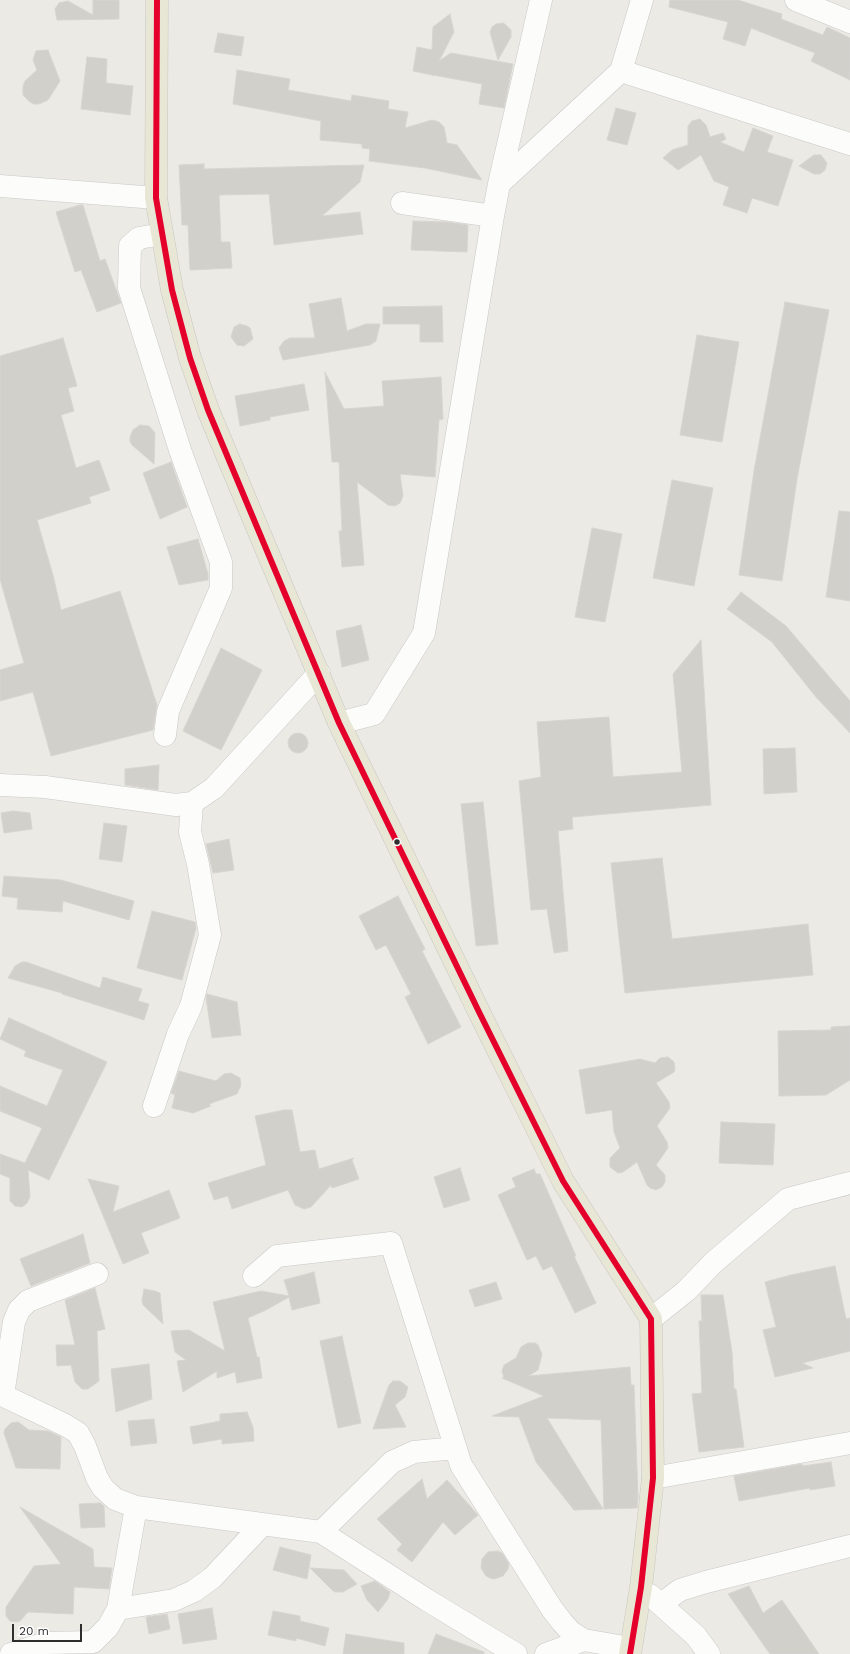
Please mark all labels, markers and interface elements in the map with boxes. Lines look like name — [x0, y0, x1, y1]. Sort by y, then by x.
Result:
unlabelled marker — [392, 837, 402, 847]
scale bar — [14, 1616, 84, 1642]
text: 20 m — [19, 1624, 49, 1638]

